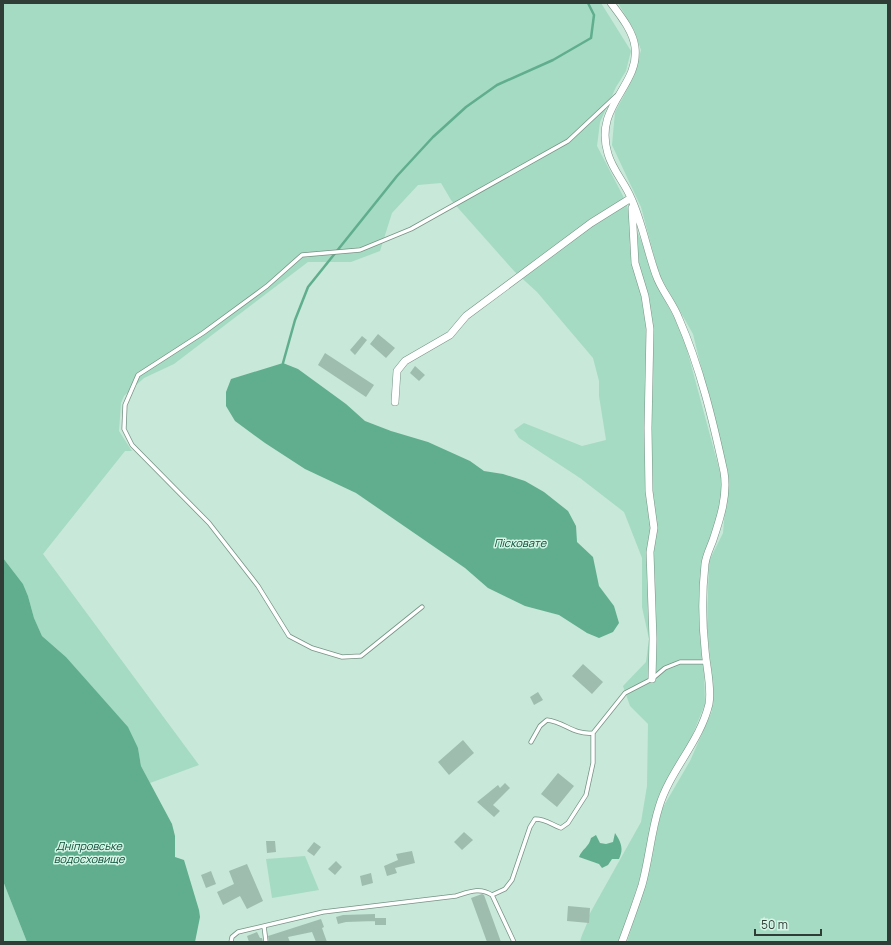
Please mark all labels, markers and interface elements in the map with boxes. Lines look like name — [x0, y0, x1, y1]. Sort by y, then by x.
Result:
water label: Пісковате — [494, 535, 547, 550]
water label: Дніпровське водосховище — [54, 838, 125, 866]
scale bar — [755, 911, 821, 937]
text: 50 m — [761, 916, 788, 933]

